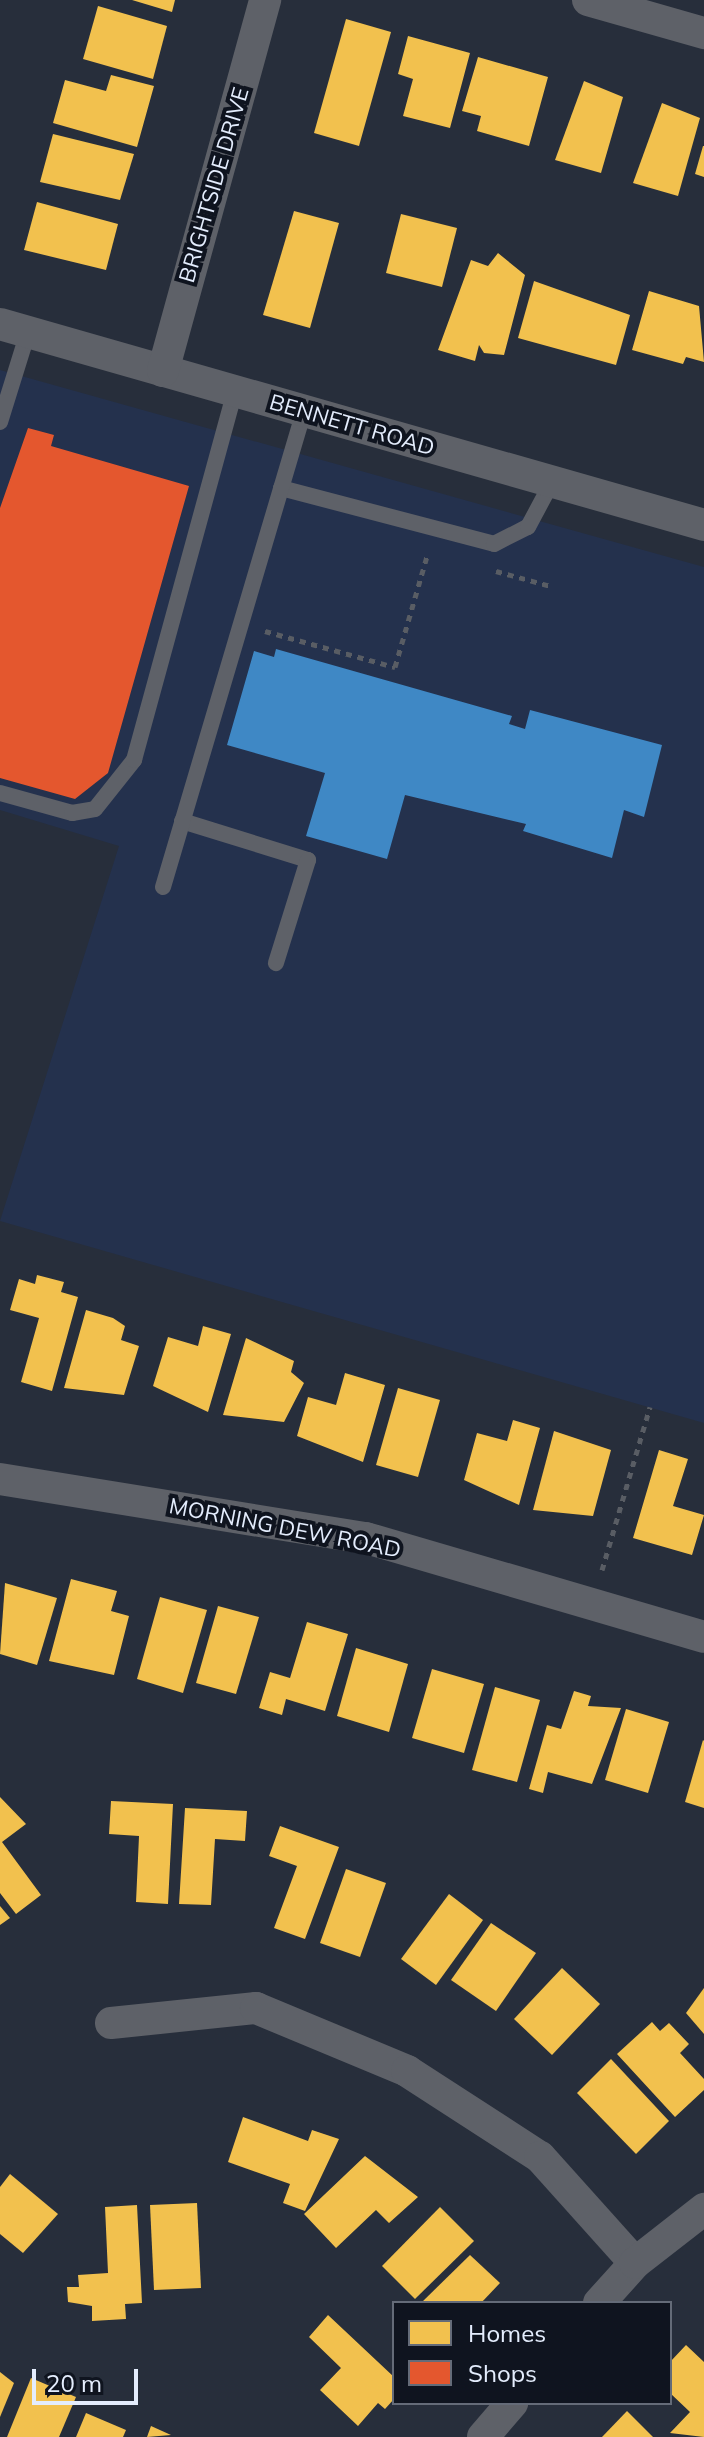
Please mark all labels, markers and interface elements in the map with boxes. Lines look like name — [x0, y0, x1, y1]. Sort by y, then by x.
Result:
street label: BRIGHTSIDE DRIVE — [174, 84, 254, 286]
street label: BENNETT ROAD — [266, 389, 438, 461]
street label: MORNING DEW ROAD — [167, 1493, 403, 1563]
legend — [392, 2301, 672, 2405]
text: Homes — [468, 2318, 546, 2348]
scale bar — [36, 2353, 142, 2403]
text: Shops — [468, 2358, 537, 2388]
text: 20 m — [46, 2368, 102, 2398]

